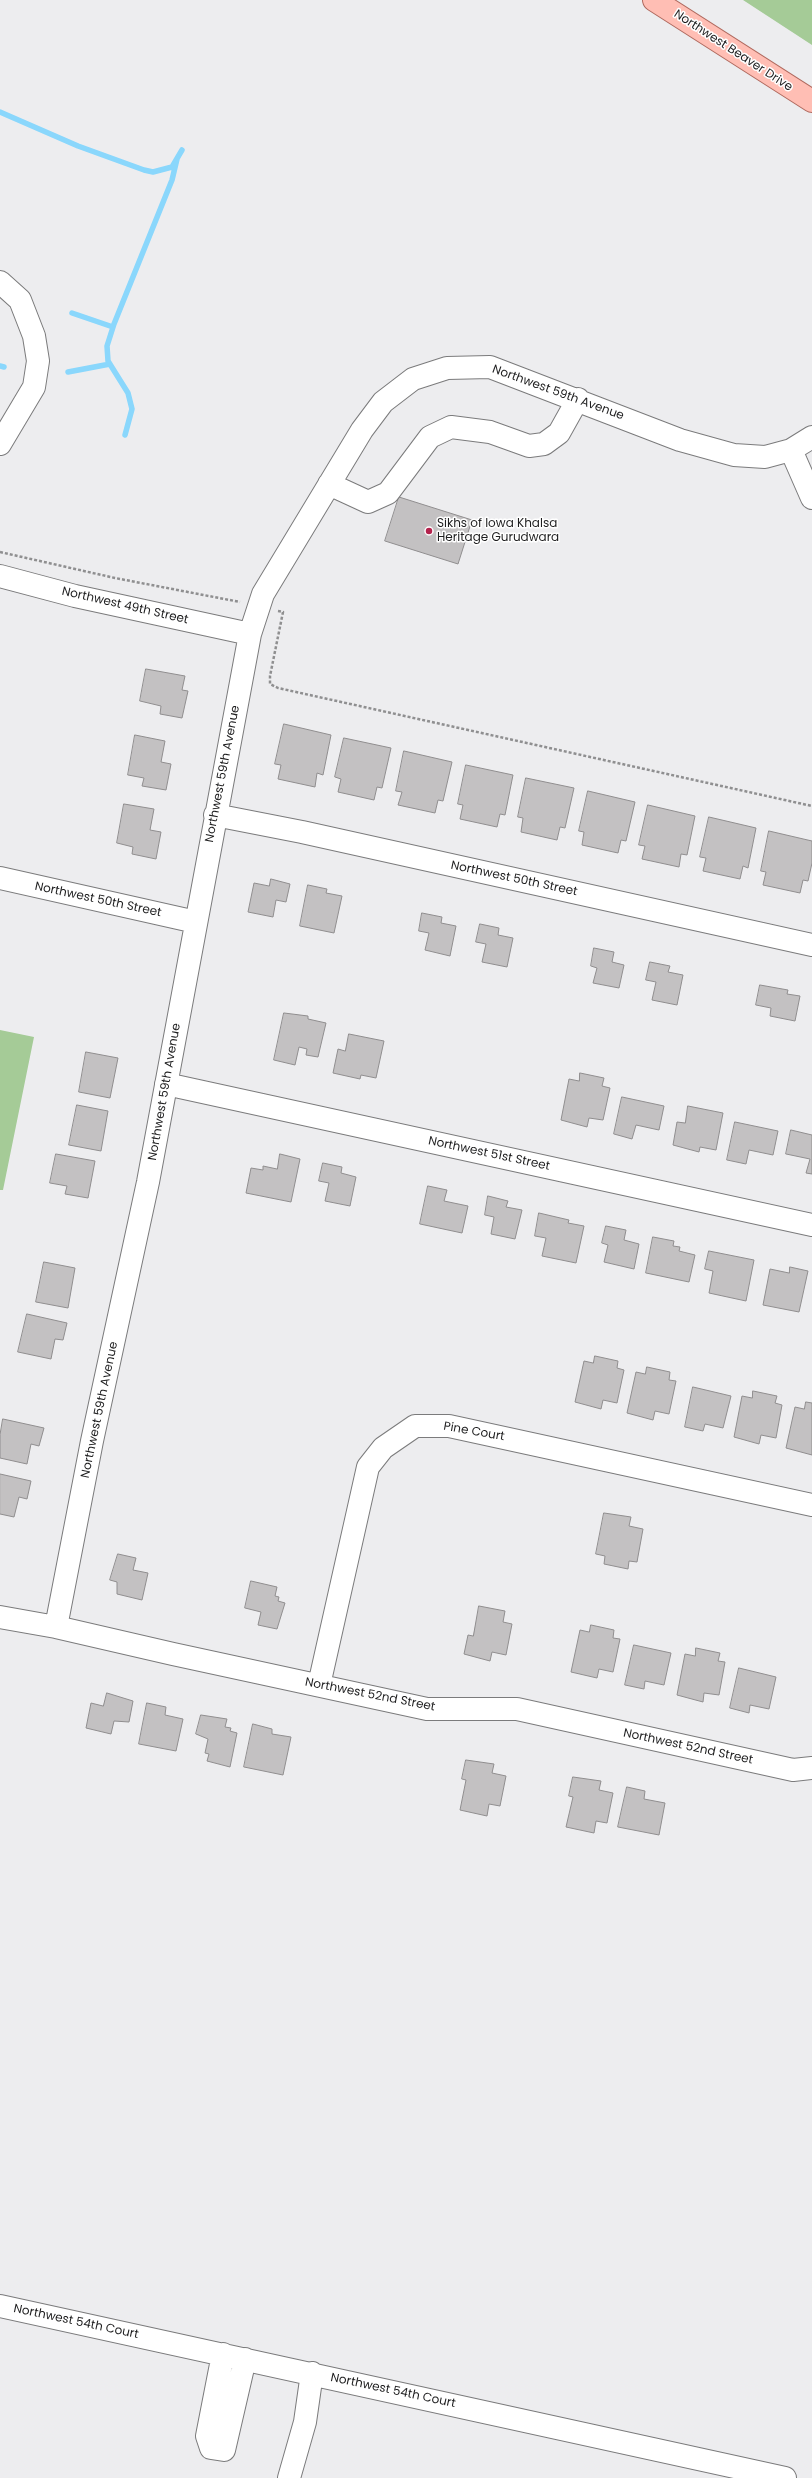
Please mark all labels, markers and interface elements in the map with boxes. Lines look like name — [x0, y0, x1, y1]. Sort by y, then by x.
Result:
street label: Northwest Beaver Drive — [671, 7, 795, 95]
street label: Northwest 59th Avenue — [490, 362, 626, 424]
place label: Sikhs of Iowa Khalsa Heritage Gurudwara — [437, 517, 559, 545]
marker: Sikhs of Iowa Khalsa Heritage Gurudwara — [424, 526, 434, 536]
street label: Northwest 49th Street — [60, 584, 190, 628]
street label: Northwest 59th Avenue — [203, 704, 243, 844]
street label: Northwest 50th Street — [449, 859, 579, 899]
street label: Northwest 50th Street — [33, 880, 163, 920]
street label: Northwest 59th Avenue — [146, 1022, 184, 1162]
street label: Northwest 51st Street — [427, 1134, 551, 1174]
street label: Northwest 59th Avenue — [78, 1340, 122, 1480]
street label: Pine Court — [442, 1420, 506, 1444]
street label: Northwest 52nd Street — [304, 1675, 436, 1715]
street label: Northwest 52nd Street — [622, 1726, 754, 1768]
street label: Northwest 54th Court — [12, 2302, 140, 2342]
street label: Northwest 54th Court — [329, 2371, 457, 2411]

